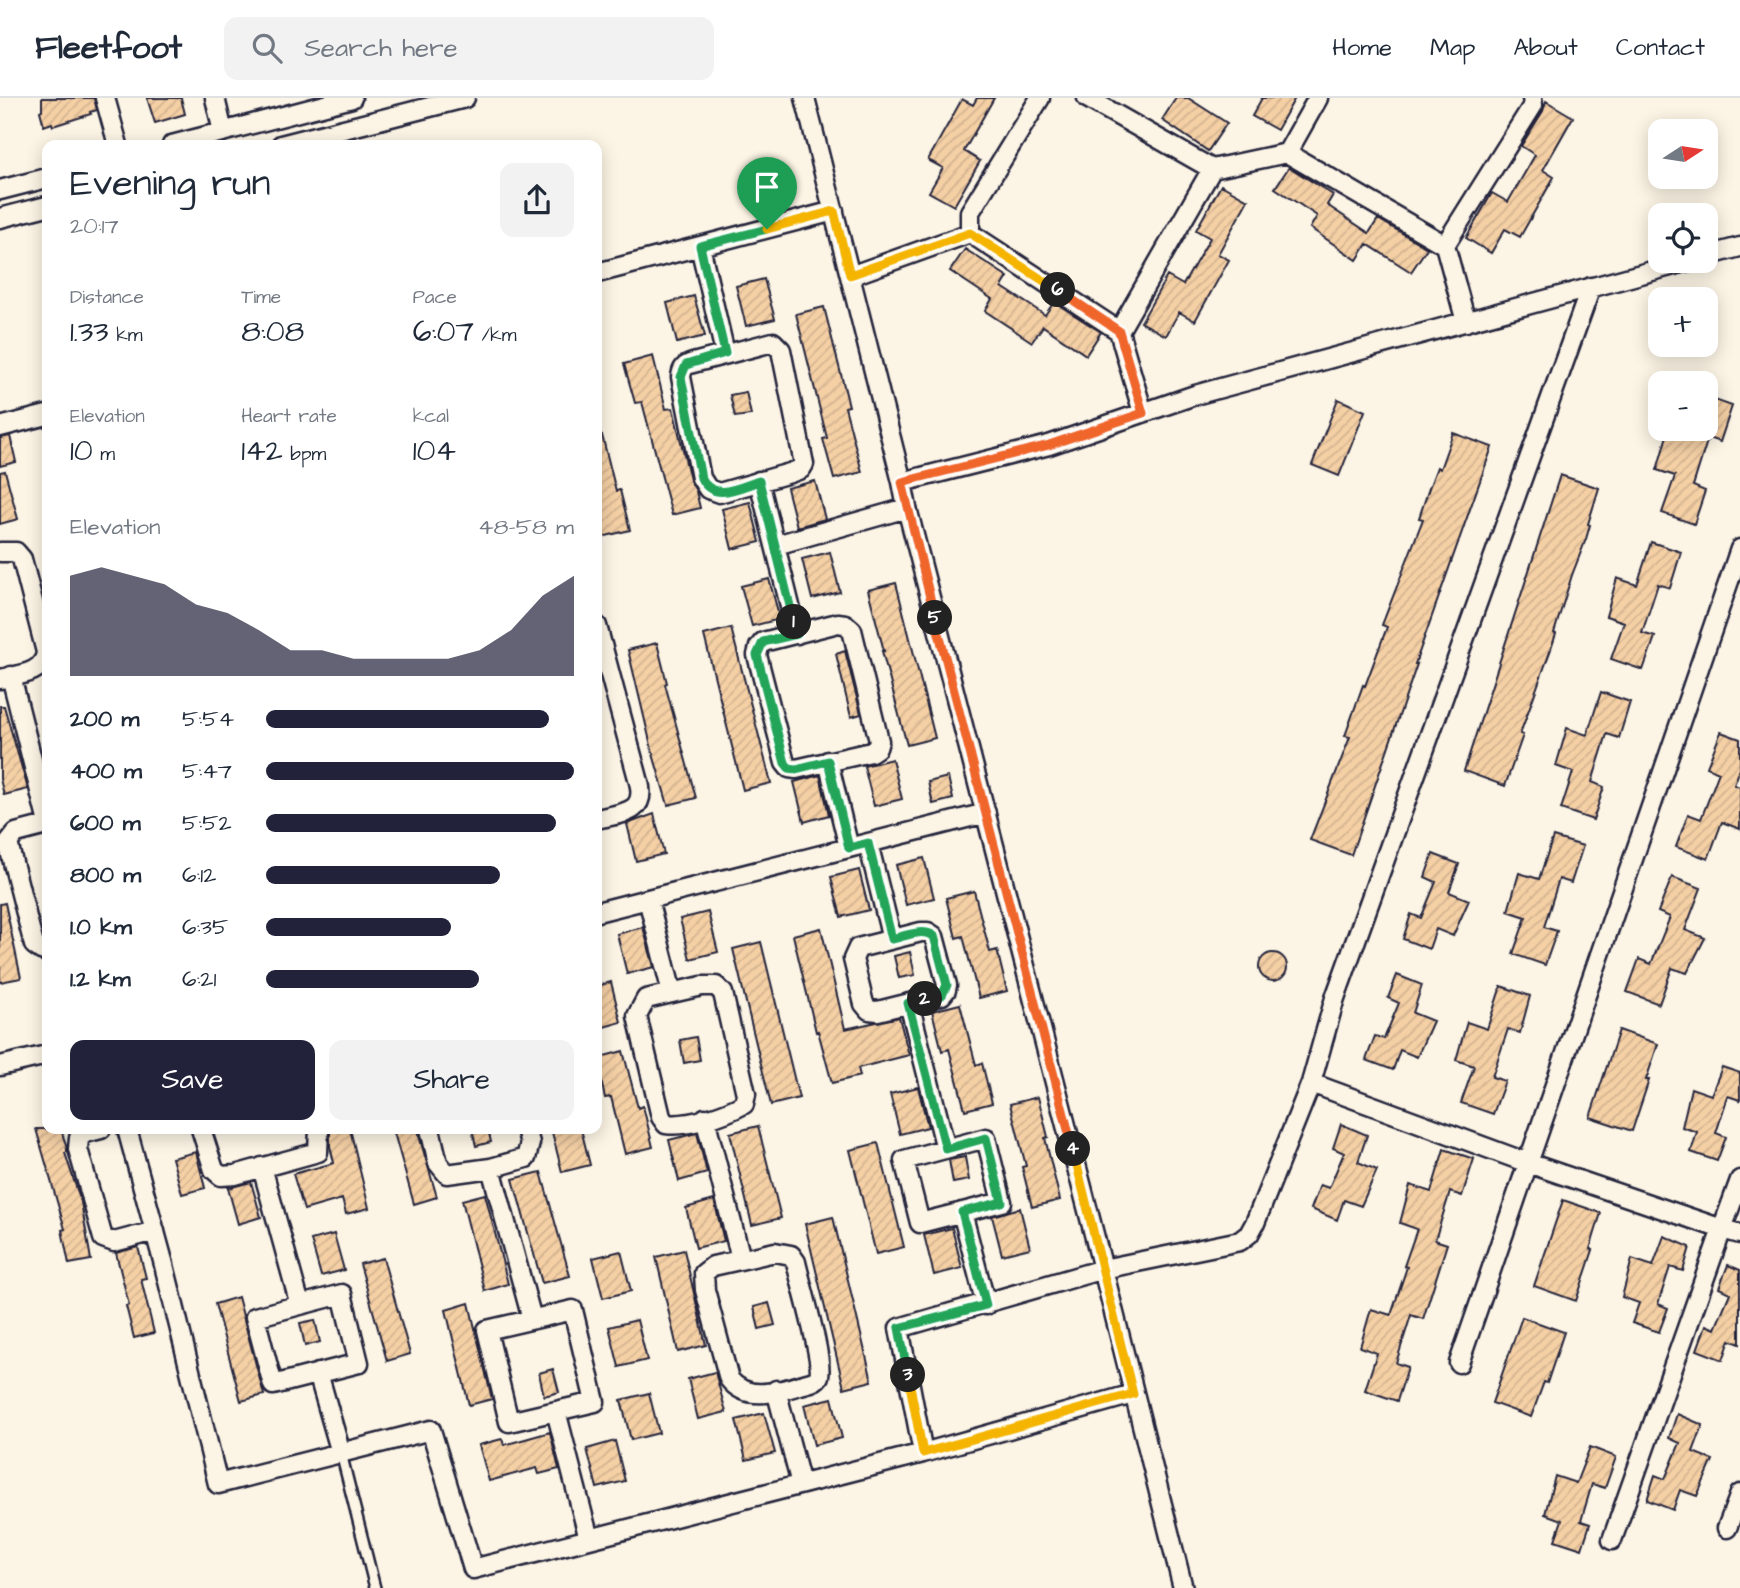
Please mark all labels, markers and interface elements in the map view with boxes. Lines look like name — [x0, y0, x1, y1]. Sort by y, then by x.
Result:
search box — [224, 17, 714, 80]
text: Fleetfoot — [35, 25, 182, 71]
icon: search — [248, 29, 286, 67]
text: Search here — [304, 30, 458, 66]
text: Home — [1332, 31, 1392, 65]
text: Map — [1430, 31, 1475, 65]
text: About — [1513, 31, 1578, 65]
text: Contact — [1616, 31, 1705, 65]
north arrow — [1648, 119, 1718, 189]
map controls — [1648, 119, 1718, 441]
pin — [737, 157, 797, 229]
text: Evening run — [70, 158, 271, 210]
button: share — [500, 163, 574, 237]
icon: arrive — [748, 168, 786, 206]
button: locate — [1648, 203, 1718, 273]
text: 20:17 — [70, 210, 119, 242]
pin: 6 — [1040, 272, 1076, 308]
text: 6 — [1052, 276, 1063, 303]
text: Distance — [70, 284, 144, 311]
text: Time — [241, 284, 281, 311]
text: Pace — [413, 284, 457, 311]
button: + — [1648, 287, 1718, 357]
text: 1.33 — [70, 311, 109, 353]
text: 8:08 — [241, 311, 304, 353]
text: 6:07 — [413, 311, 474, 353]
text: km — [109, 322, 143, 349]
text: /km — [474, 322, 517, 349]
button: − — [1648, 371, 1718, 441]
text: Elevation — [70, 403, 145, 430]
text: Heart rate — [241, 403, 337, 430]
text: kcal — [413, 403, 449, 430]
text: 10 — [70, 430, 93, 472]
text: 142 — [241, 430, 283, 472]
text: 104 — [413, 430, 456, 472]
text: m — [93, 441, 115, 468]
text: bpm — [283, 441, 326, 468]
text: Elevation — [70, 511, 161, 543]
text: 48–58 m — [478, 511, 574, 543]
pin: 5 — [918, 601, 953, 636]
pin: 1 — [776, 604, 812, 640]
text: 5 — [928, 604, 941, 631]
text: 1 — [792, 608, 795, 635]
text: 200 m — [70, 703, 139, 735]
text: 5:54 — [182, 703, 234, 735]
text: 400 m — [70, 755, 142, 787]
text: 5:47 — [182, 755, 232, 787]
text: 600 m — [70, 807, 141, 839]
text: 5:52 — [182, 807, 232, 839]
text: 800 m — [70, 859, 141, 891]
text: 6:12 — [182, 859, 216, 891]
text: 1.0 km — [70, 911, 132, 943]
text: 6:35 — [182, 911, 228, 943]
text: 1.2 km — [70, 963, 131, 995]
text: 6:21 — [182, 963, 216, 995]
pin: 2 — [908, 982, 942, 1016]
text: 2 — [919, 985, 930, 1012]
button: Save — [70, 1040, 315, 1120]
button: Share — [329, 1040, 574, 1120]
pin: 4 — [1056, 1132, 1090, 1166]
text: 4 — [1066, 1135, 1079, 1162]
pin: 3 — [890, 1358, 926, 1392]
text: 3 — [903, 1361, 912, 1388]

